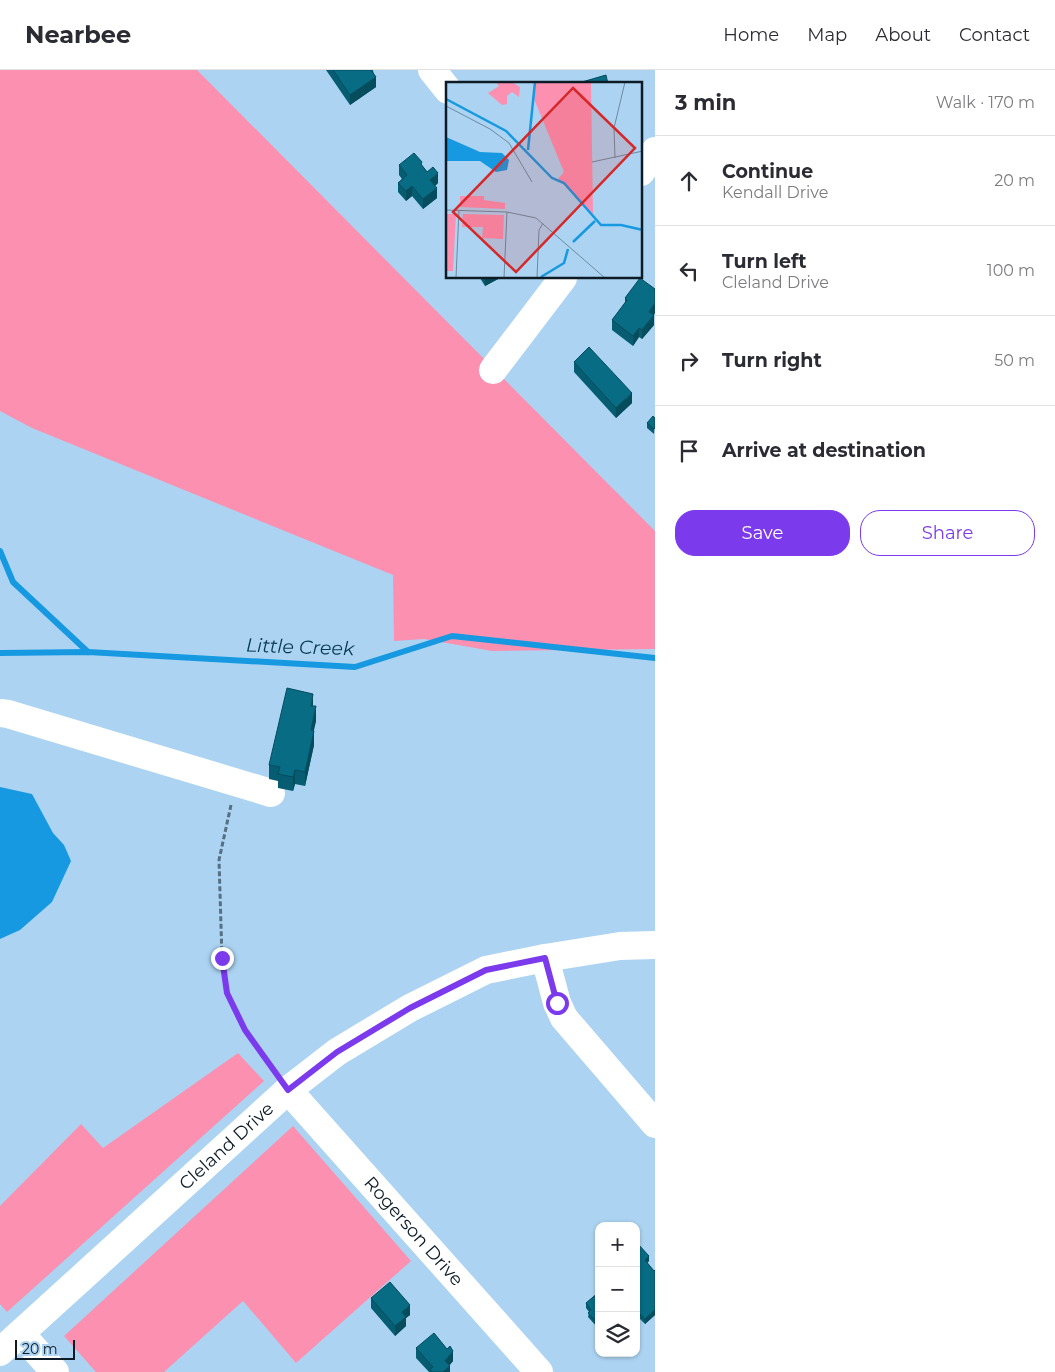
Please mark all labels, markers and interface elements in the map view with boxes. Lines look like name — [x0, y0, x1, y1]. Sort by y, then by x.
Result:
text: Nearbee — [25, 20, 131, 49]
text: Home — [723, 24, 779, 46]
text: Map — [807, 24, 847, 46]
text: About — [875, 24, 931, 46]
text: Contact — [959, 24, 1030, 46]
inset map — [446, 82, 642, 279]
text: 3 min — [675, 90, 736, 115]
text: Walk · 170 m — [936, 93, 1035, 112]
text: Continue — [722, 160, 813, 183]
icon: ahead — [675, 167, 703, 195]
text: 20 m — [994, 171, 1035, 190]
text: Kendall Drive — [722, 183, 828, 202]
text: Turn left — [722, 250, 807, 273]
icon: left — [675, 257, 703, 285]
text: 100 m — [987, 261, 1035, 280]
text: Cleland Drive — [722, 273, 829, 292]
icon: right — [675, 347, 703, 375]
text: Turn right — [722, 349, 822, 372]
text: 50 m — [994, 351, 1035, 370]
icon: arrive — [675, 437, 703, 465]
text: Arrive at destination — [722, 439, 926, 462]
button: Save — [675, 510, 850, 556]
button: Share — [860, 510, 1035, 556]
water label: Little Creek — [245, 634, 355, 660]
route end — [211, 947, 234, 970]
route start — [546, 992, 569, 1015]
street label: Cleland Drive — [174, 1097, 278, 1195]
street label: Rogerson Drive — [359, 1172, 468, 1290]
map controls — [595, 1222, 640, 1357]
button: + — [595, 1222, 640, 1267]
button: − — [595, 1267, 640, 1312]
button: layers — [595, 1312, 640, 1357]
scale bar — [15, 1337, 75, 1360]
text: 20 m — [22, 1340, 58, 1358]

